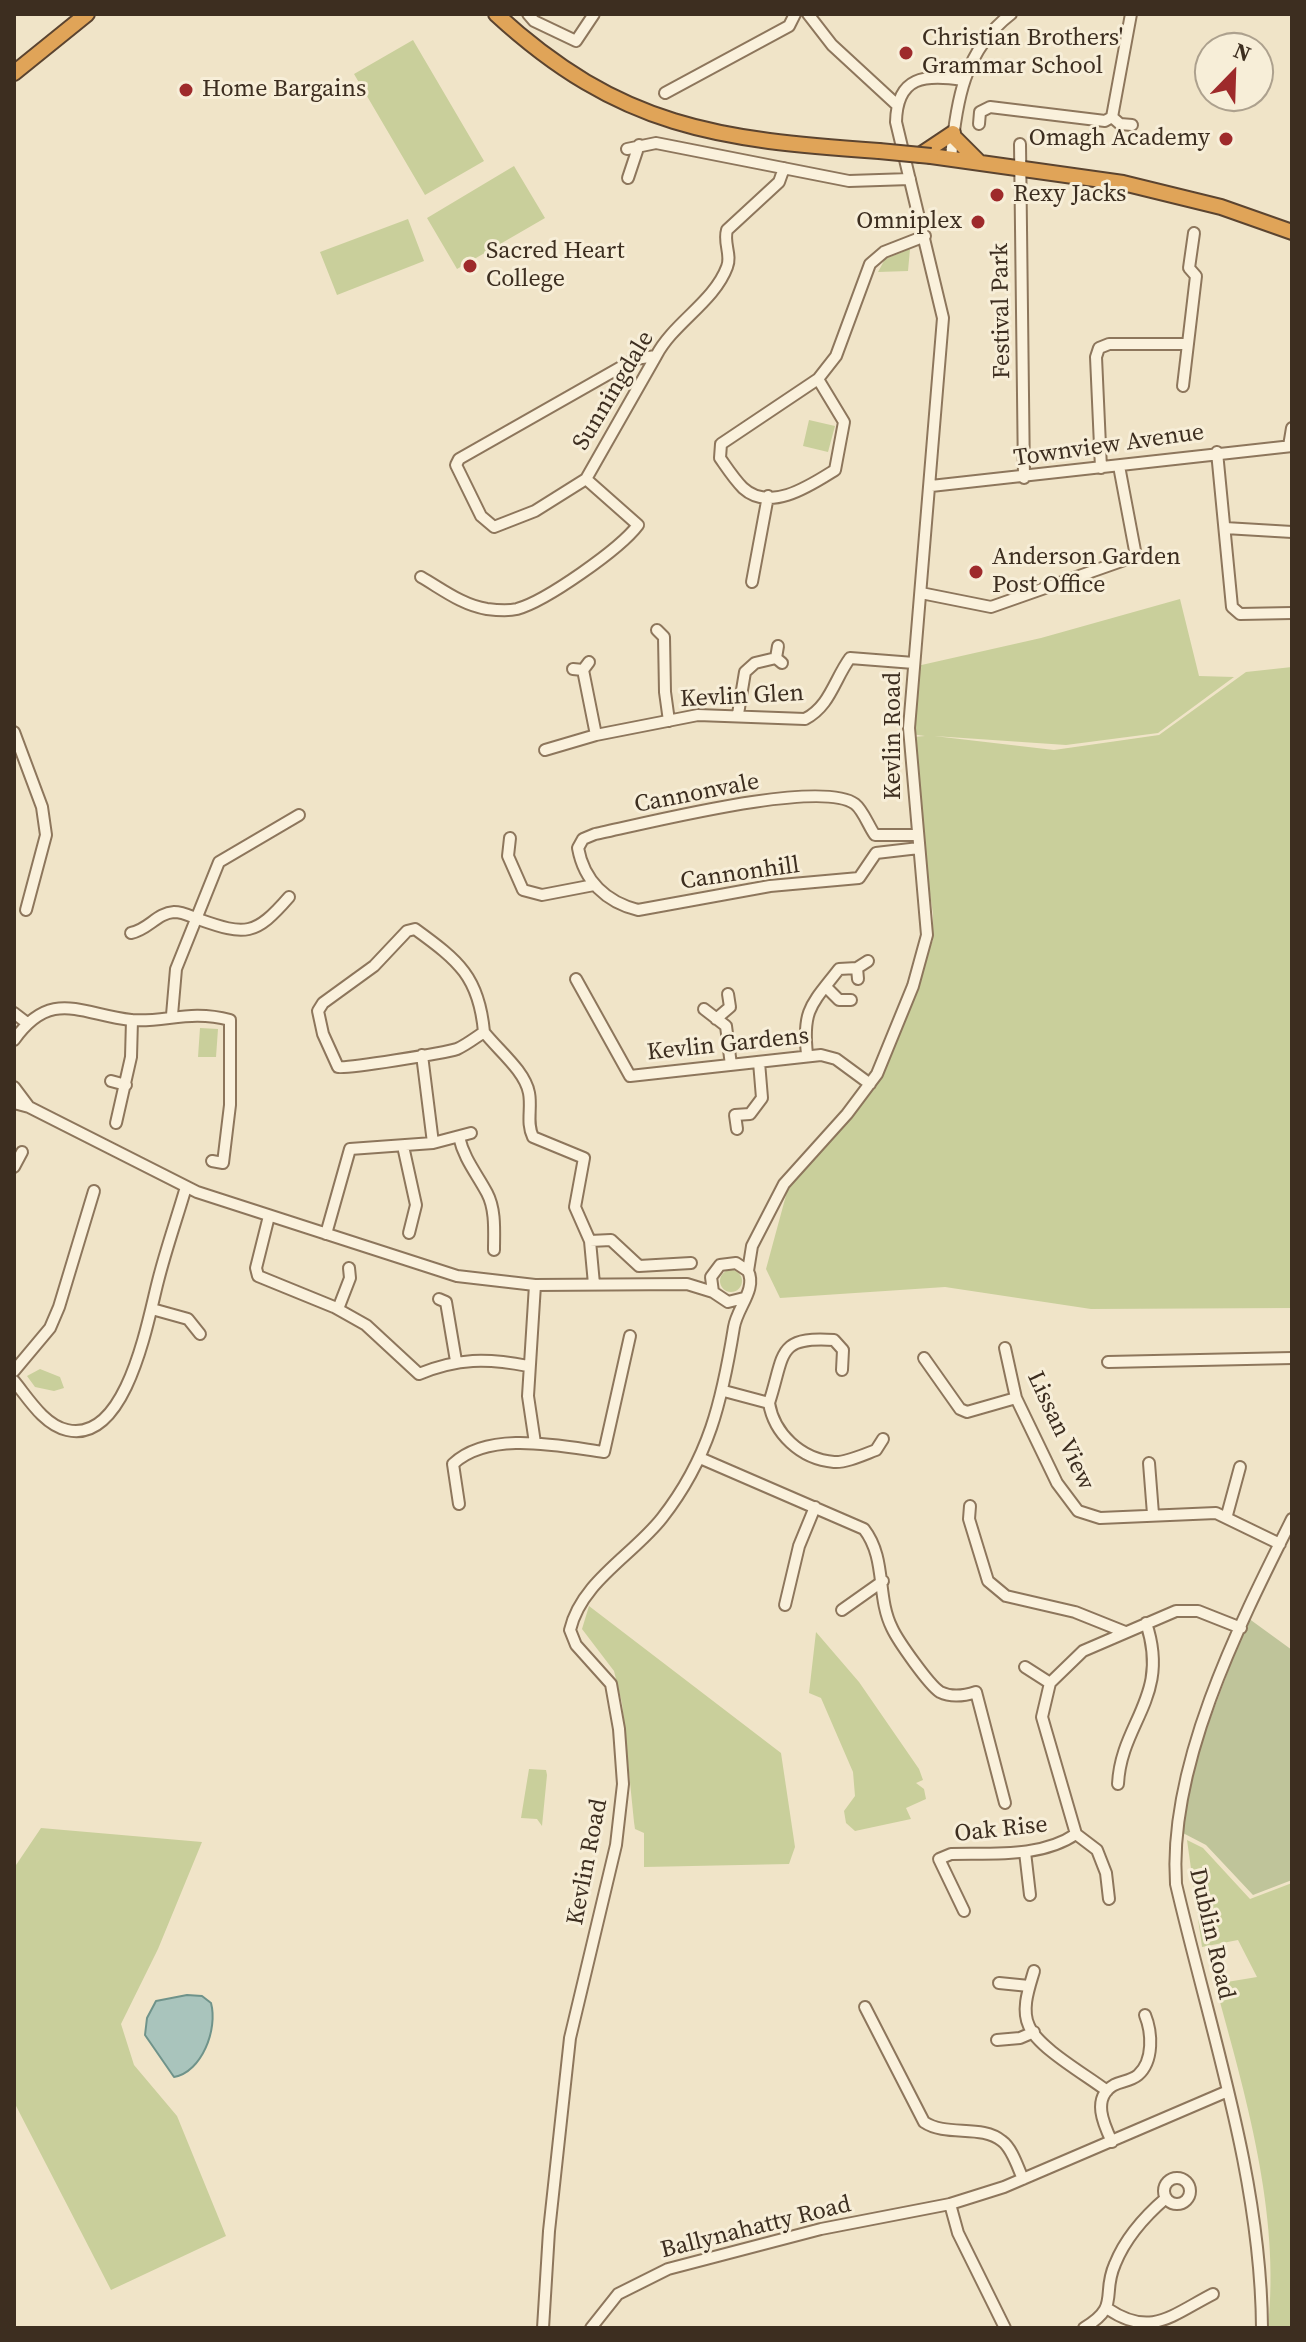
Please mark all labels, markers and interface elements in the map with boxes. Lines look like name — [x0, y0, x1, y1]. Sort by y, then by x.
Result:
place label: Christian Brothers' Grammar School — [922, 25, 1123, 81]
north arrow — [1194, 32, 1274, 112]
text: N — [1229, 35, 1256, 69]
marker: Christian Brothers' Grammar School — [897, 44, 915, 62]
place label: Home Bargains — [202, 76, 366, 104]
marker: Home Bargains — [177, 81, 195, 99]
place label: Omagh Academy — [1029, 125, 1210, 153]
marker: Omagh Academy — [1217, 130, 1235, 148]
place label: Rexy Jacks — [1013, 181, 1126, 209]
marker: Rexy Jacks — [988, 186, 1006, 204]
place label: Omniplex — [856, 208, 962, 236]
marker: Omniplex — [969, 213, 987, 231]
place label: Sacred Heart College — [486, 238, 625, 294]
street label: Festival Park — [986, 243, 1018, 379]
marker: Sacred Heart College — [461, 257, 479, 275]
street label: Sunningdale — [567, 326, 661, 456]
street label: Townview Avenue — [1012, 418, 1206, 474]
place label: Anderson Garden Post Office — [992, 544, 1181, 600]
marker: Anderson Garden Post Office — [967, 563, 985, 581]
street label: Kevlin Road — [880, 672, 908, 800]
street label: Kevlin Glen — [679, 679, 805, 715]
street label: Cannonvale — [632, 768, 762, 820]
street label: Cannonhill — [679, 851, 801, 897]
street label: Kevlin Gardens — [646, 1022, 810, 1068]
street label: Lissan View — [1020, 1367, 1100, 1495]
street label: Kevlin Road — [562, 1796, 614, 1928]
street label: Oak Rise — [953, 1811, 1049, 1849]
street label: Dublin Road — [1182, 1866, 1240, 2002]
street label: Ballynahatty Road — [658, 2190, 854, 2266]

